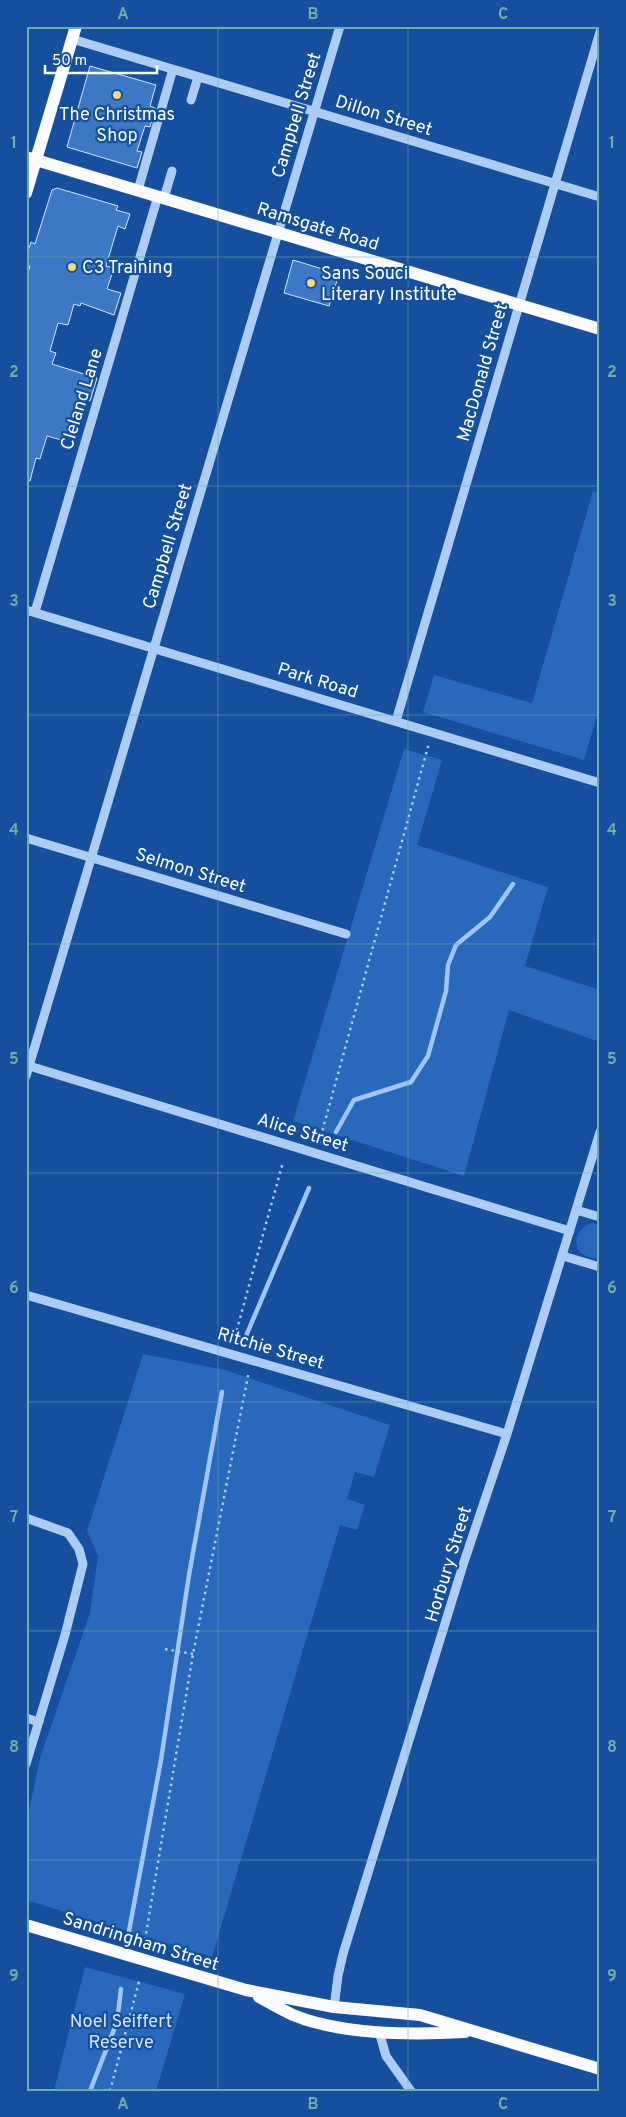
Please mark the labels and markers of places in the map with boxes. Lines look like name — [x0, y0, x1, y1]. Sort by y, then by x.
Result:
marker: The Christmas Shop — [111, 89, 123, 101]
place label: The Christmas Shop — [59, 104, 175, 148]
place label: C3 Training — [82, 257, 173, 280]
marker: C3 Training — [66, 261, 78, 273]
place label: Sans Souci Literary Institute — [321, 263, 457, 307]
marker: Sans Souci Literary Institute — [305, 277, 317, 289]

